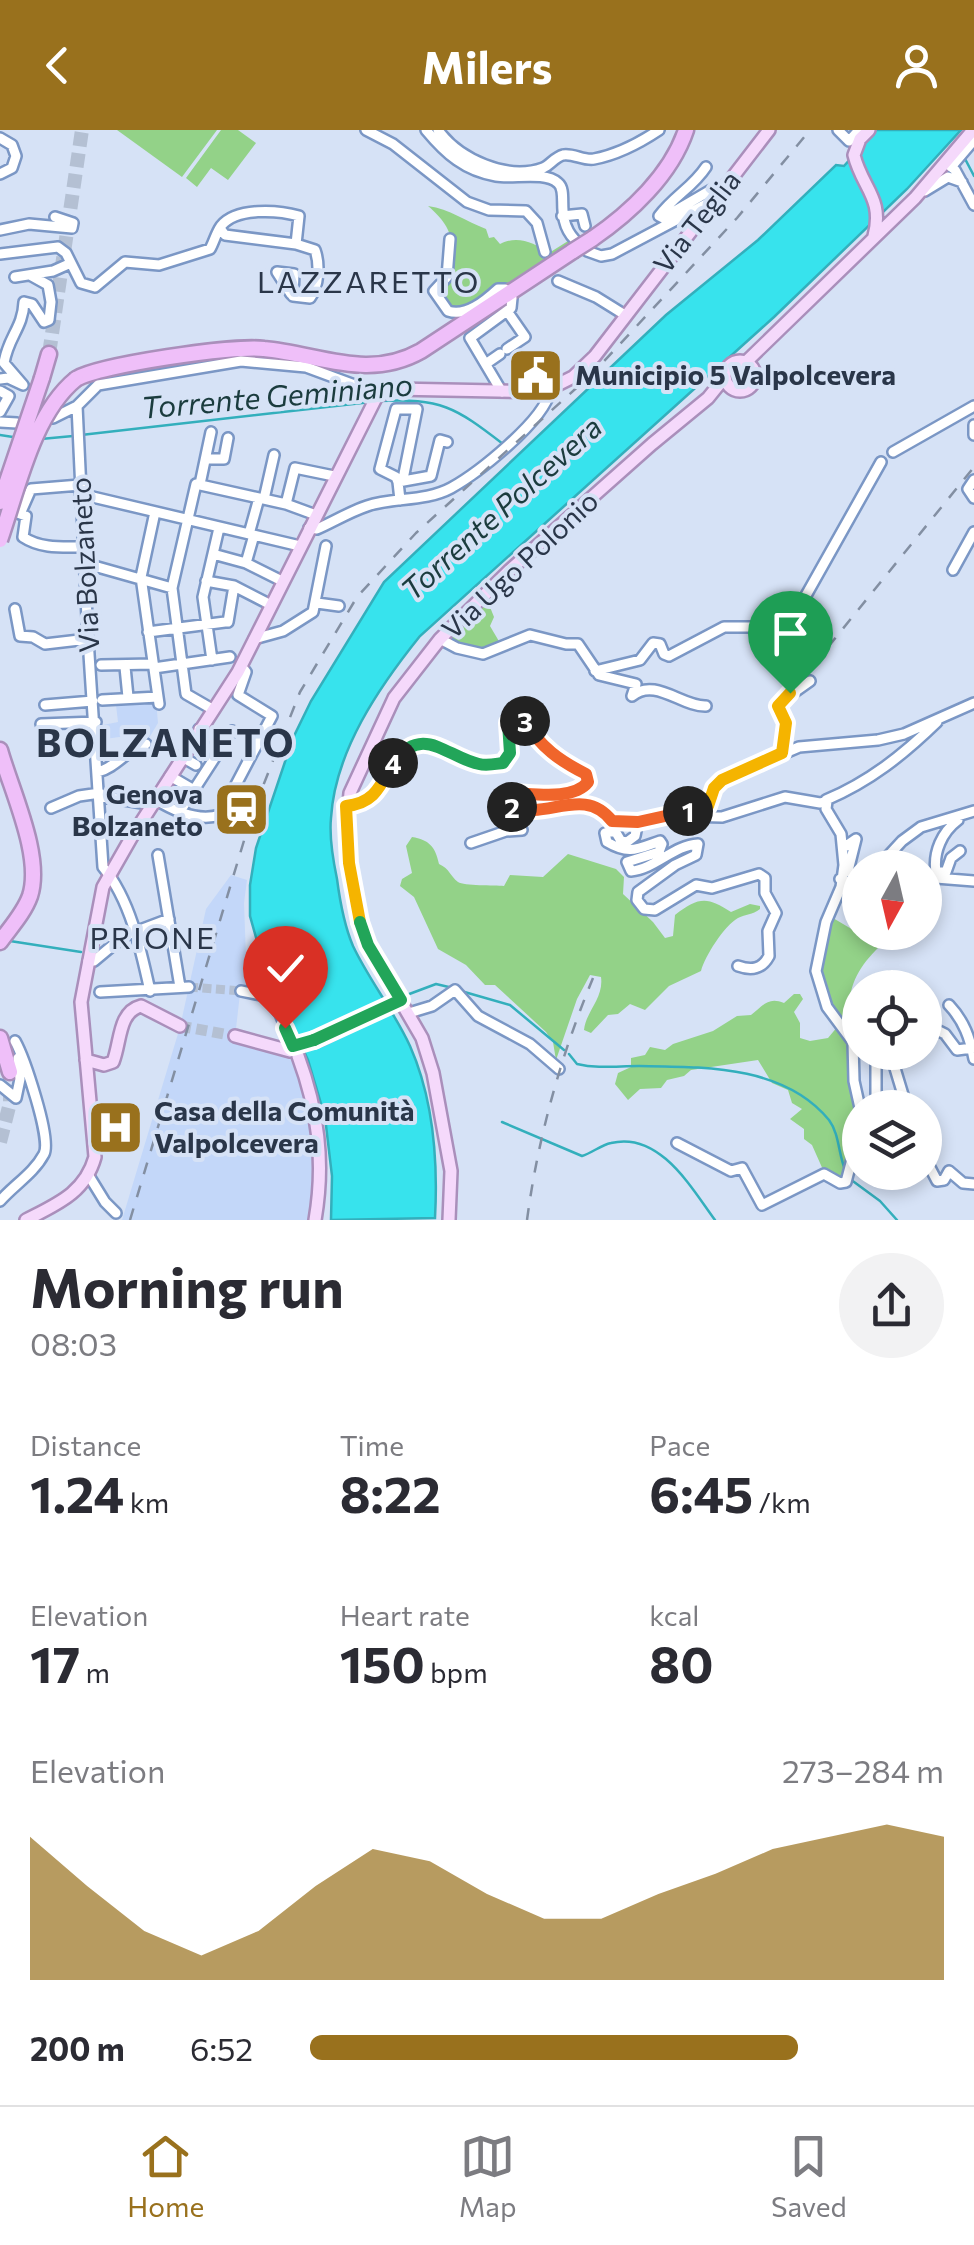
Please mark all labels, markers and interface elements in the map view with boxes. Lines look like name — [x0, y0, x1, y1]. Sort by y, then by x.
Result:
icon: back — [30, 38, 85, 93]
text: Milers — [422, 38, 552, 93]
icon: person — [889, 38, 944, 93]
street label: Via Teglia — [646, 163, 747, 280]
district label: LAZZARETTO — [257, 262, 481, 299]
public building icon: Municipio 5 Valpolcevera — [506, 345, 566, 405]
place label: Municipio 5 Valpolcevera — [575, 357, 896, 391]
water label: Torrente Geminiano — [139, 364, 414, 425]
water label: Torrente Polcevera — [392, 407, 608, 607]
street label: Via Bolzaneto — [62, 477, 106, 654]
street label: Via Ugo Polonio — [434, 483, 605, 645]
pin — [748, 591, 833, 694]
icon: arrive — [763, 606, 818, 661]
pin: 3 — [500, 696, 550, 746]
text: 3 — [517, 704, 533, 738]
district label: BOLZANETO — [36, 718, 296, 765]
pin: 4 — [368, 738, 418, 788]
text: 4 — [384, 746, 402, 780]
place label: Genova Bolzaneto — [72, 776, 203, 842]
station icon: Genova Bolzaneto — [212, 780, 272, 840]
pin: 2 — [487, 782, 537, 832]
pin: 1 — [663, 786, 713, 836]
text: 2 — [504, 790, 520, 824]
text: 1 — [682, 794, 694, 828]
north arrow — [842, 850, 942, 950]
map controls — [842, 850, 942, 1190]
district label: PRIONE — [89, 918, 217, 955]
pin — [243, 926, 328, 1029]
icon: check — [258, 941, 313, 996]
button: locate — [842, 970, 942, 1070]
button: layers — [842, 1090, 942, 1190]
place label: Casa della Comunità Valpolcevera — [154, 1093, 414, 1159]
hospital icon: Casa della Comunità Valpolcevera — [85, 1097, 145, 1157]
text: Morning run — [30, 1252, 344, 1319]
button: share — [839, 1253, 944, 1358]
text: 08:03 — [30, 1323, 117, 1363]
text: Distance — [30, 1428, 141, 1462]
text: Time — [340, 1428, 404, 1462]
text: Pace — [649, 1428, 710, 1462]
text: 1.24 — [30, 1462, 124, 1523]
text: 8:22 — [340, 1462, 441, 1523]
text: 6:45 — [649, 1462, 753, 1523]
text: km — [124, 1485, 169, 1519]
text: /km — [753, 1485, 811, 1519]
text: Elevation — [30, 1598, 148, 1632]
text: Heart rate — [340, 1598, 470, 1632]
text: kcal — [649, 1598, 699, 1632]
text: 17 — [30, 1632, 80, 1693]
text: 150 — [340, 1632, 425, 1693]
text: 80 — [649, 1632, 713, 1693]
text: m — [80, 1655, 110, 1689]
text: bpm — [425, 1655, 488, 1689]
text: Elevation — [30, 1750, 165, 1790]
text: 273–284 m — [782, 1750, 944, 1790]
text: 200 m — [30, 2028, 125, 2068]
text: 6:52 — [190, 2028, 253, 2068]
tab: Home — [127, 2129, 204, 2223]
tab: Map — [459, 2129, 517, 2223]
tab: Saved — [771, 2129, 847, 2223]

